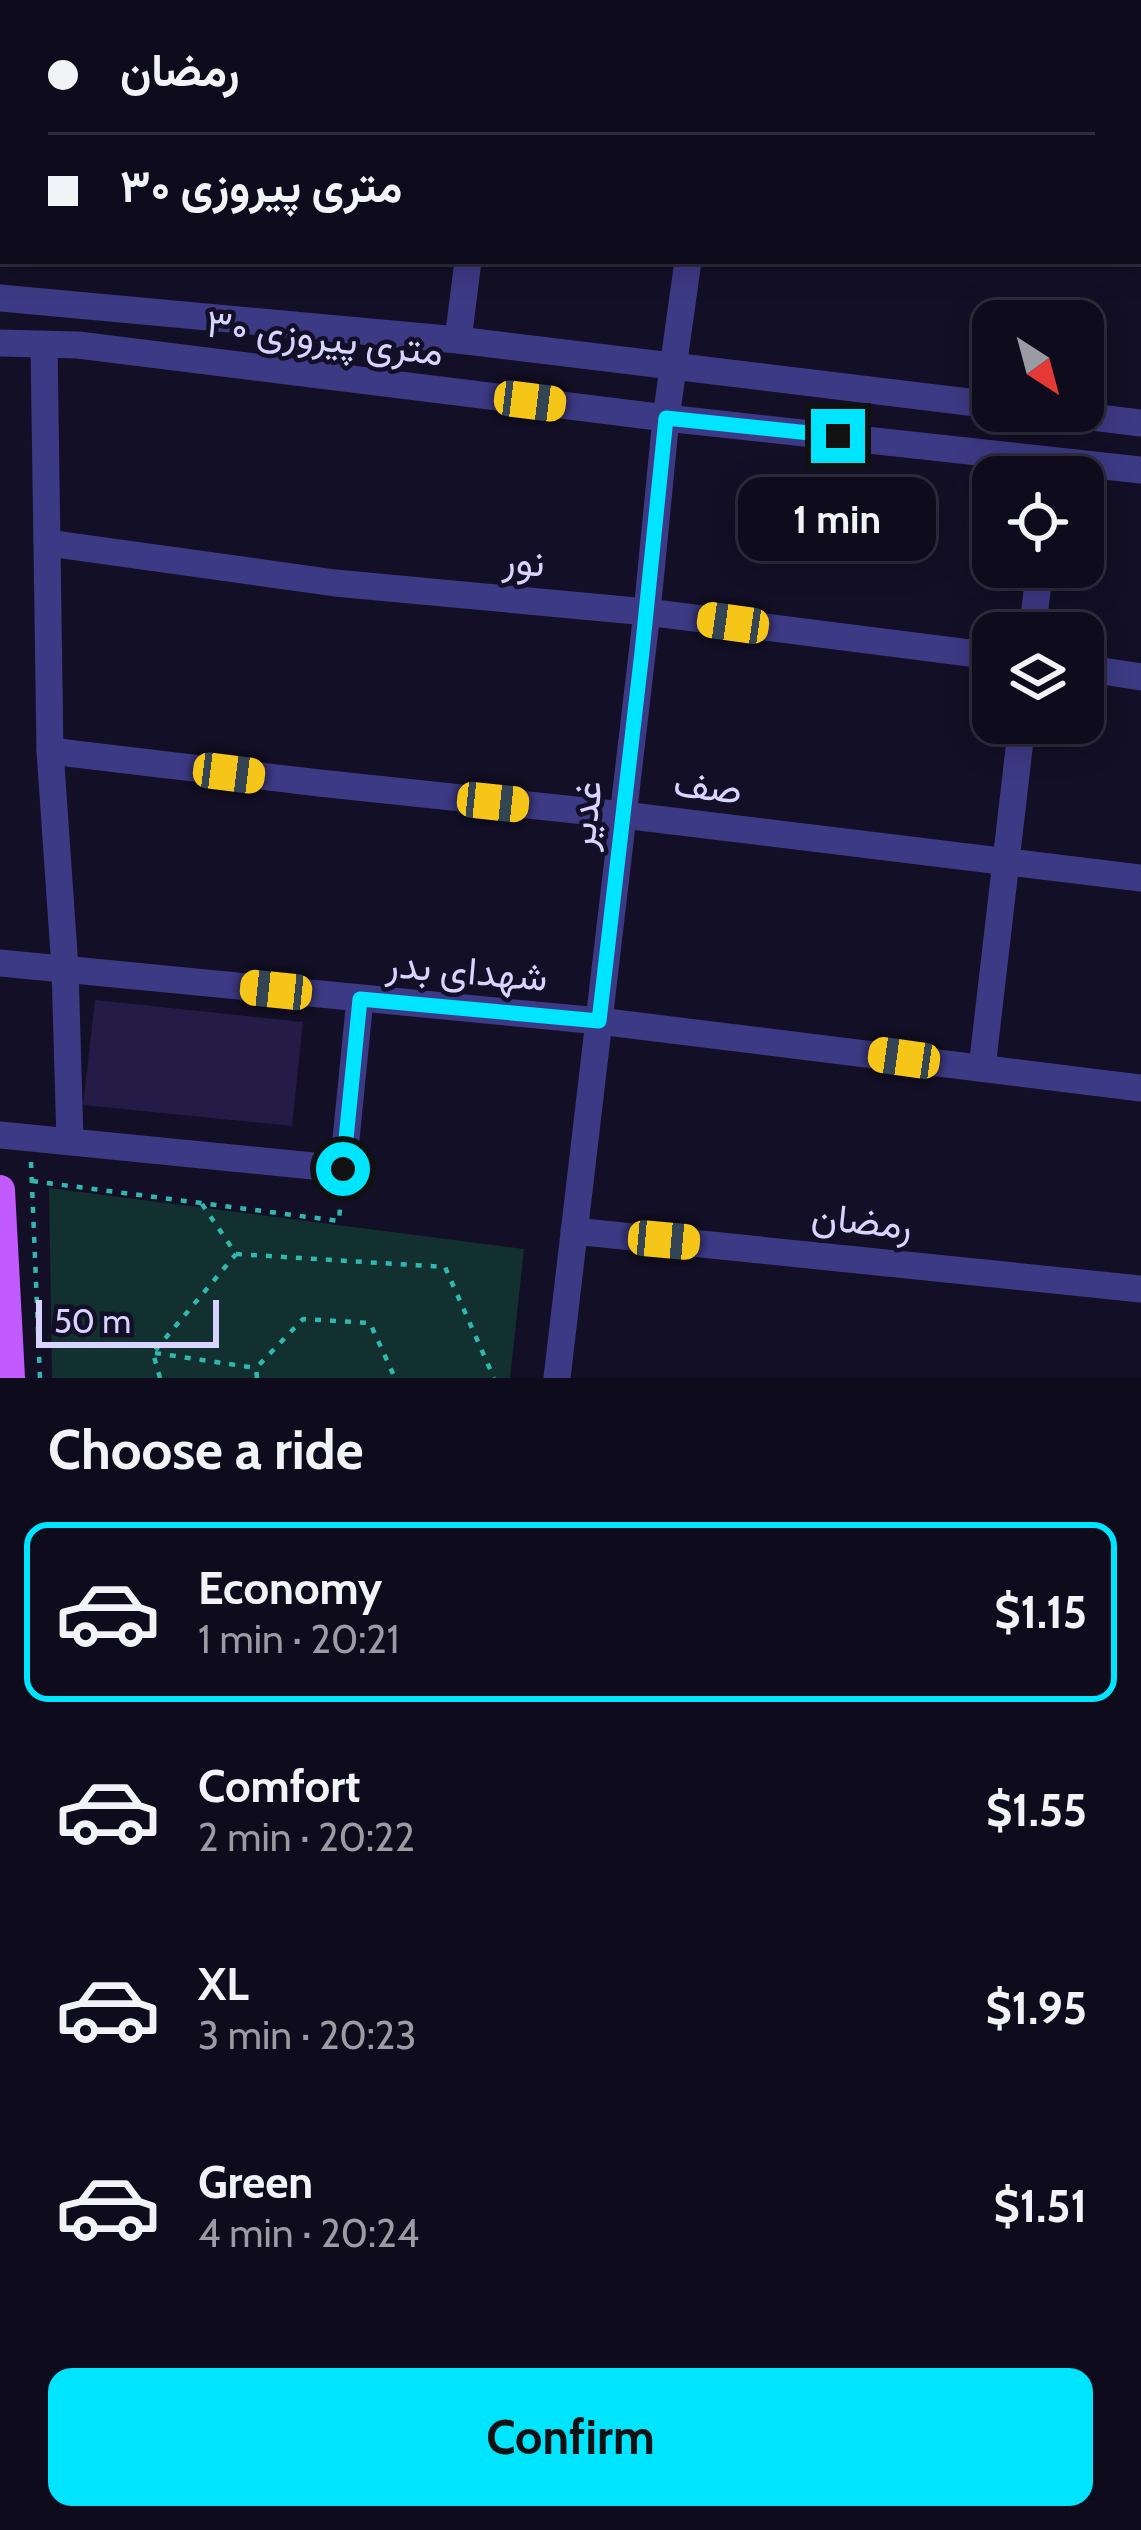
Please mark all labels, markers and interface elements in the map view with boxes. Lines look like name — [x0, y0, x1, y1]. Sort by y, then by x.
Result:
text: رمضان — [120, 43, 240, 97]
text: ۳۰ متری پیروزی — [120, 159, 402, 213]
street label: ۳۰ متری پیروزی — [203, 299, 446, 378]
north arrow — [972, 300, 1104, 432]
map controls — [972, 300, 1104, 744]
car — [492, 379, 568, 423]
route end — [811, 409, 865, 463]
button: locate — [972, 456, 1104, 588]
callout: 1 min — [739, 478, 937, 562]
text: 1 min — [793, 495, 881, 543]
street label: نور — [500, 535, 547, 588]
car — [695, 600, 771, 646]
button: layers — [972, 612, 1104, 744]
car — [191, 751, 267, 795]
street label: صف — [671, 758, 745, 814]
street label: غدیر — [556, 778, 613, 854]
car — [455, 780, 531, 824]
street label: شهدای بدر — [383, 939, 550, 1002]
car — [238, 968, 314, 1012]
car — [866, 1035, 942, 1081]
route start — [316, 1142, 370, 1196]
street label: رمضان — [809, 1191, 915, 1250]
car — [627, 1219, 701, 1261]
scale bar — [36, 1294, 219, 1347]
text: 50 m — [54, 1301, 131, 1341]
text: Choose a ride — [48, 1417, 363, 1483]
icon: car — [54, 1558, 162, 1666]
text: Economy — [198, 1561, 382, 1615]
text: $1.15 — [994, 1585, 1087, 1639]
text: 1 min · 20:21 — [198, 1615, 400, 1663]
icon: car — [54, 1756, 162, 1864]
text: Comfort — [198, 1759, 361, 1813]
text: $1.55 — [986, 1783, 1087, 1837]
text: 2 min · 20:22 — [198, 1813, 415, 1861]
icon: car — [54, 1954, 162, 2062]
text: XL — [198, 1957, 249, 2011]
text: $1.95 — [986, 1981, 1087, 2035]
text: 3 min · 20:23 — [198, 2011, 416, 2059]
icon: car — [54, 2152, 162, 2260]
text: Green — [198, 2155, 313, 2209]
text: $1.51 — [994, 2179, 1087, 2233]
text: 4 min · 20:24 — [198, 2209, 419, 2257]
button: Confirm — [48, 2368, 1093, 2506]

